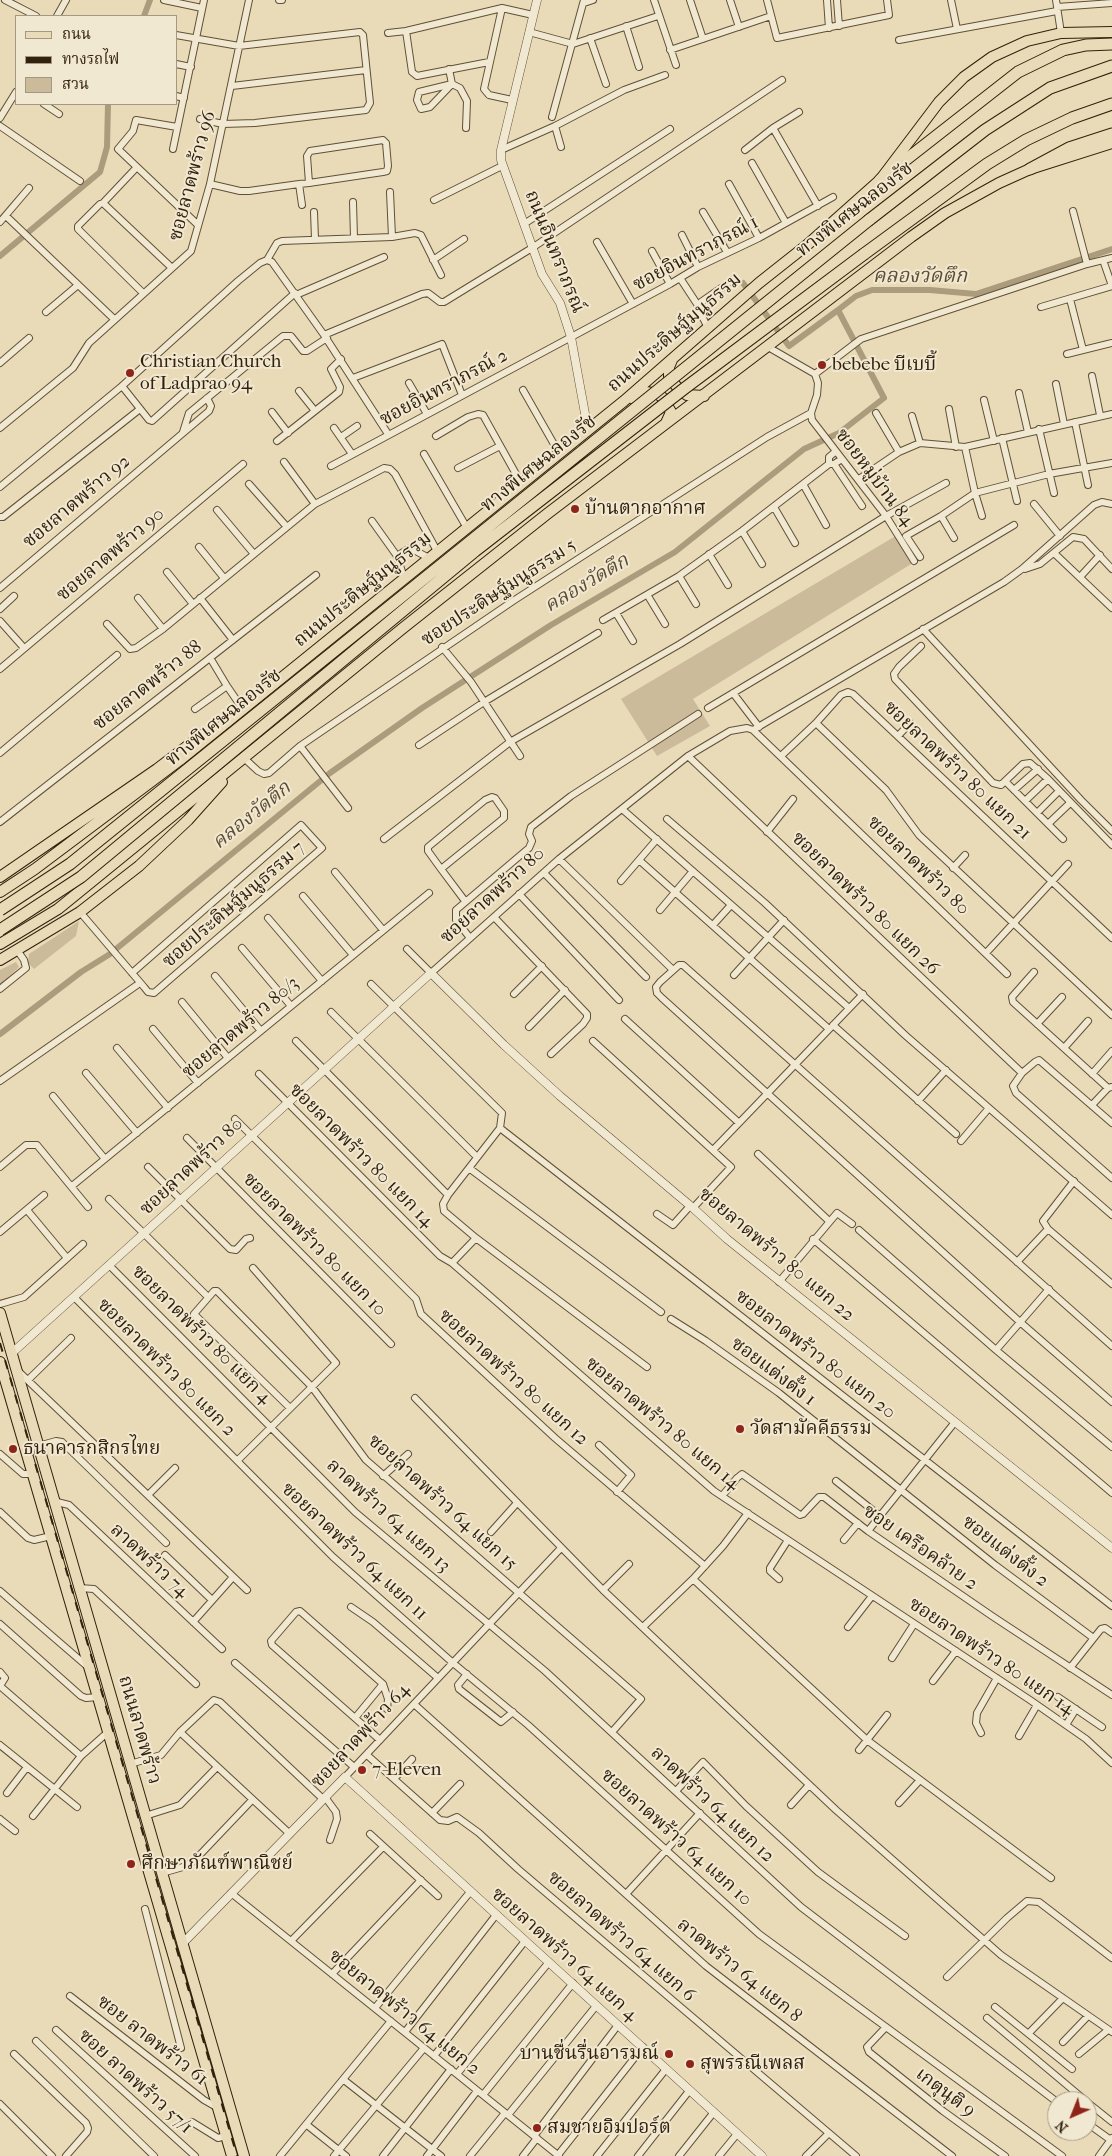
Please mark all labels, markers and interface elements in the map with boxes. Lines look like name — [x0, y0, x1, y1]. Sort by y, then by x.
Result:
legend — [15, 15, 178, 105]
text: ถนน — [62, 25, 91, 43]
text: ทางรถไฟ — [62, 50, 119, 68]
text: สวน — [62, 75, 89, 93]
street label: ซอยลาดพร้าว 96 — [165, 109, 221, 243]
street label: ทางพิเศษฉลองรัช — [792, 157, 918, 263]
street label: ถนนอินทราภรณ์ — [519, 187, 589, 317]
street label: ซอยอินทราภรณ์ 1 — [629, 211, 763, 297]
water label: คลองวัดตึก — [873, 265, 967, 289]
street label: ถนนประดิษฐ์มนูธรรม — [603, 268, 747, 398]
street label: ซอยอินทราภรณ์ 2 — [376, 345, 512, 431]
place label: Christian Church of Ladprao 94 — [140, 351, 281, 395]
place label: bebebe บีเบบี้ — [832, 354, 936, 376]
marker: bebebe บีเบบี้ — [816, 359, 828, 371]
marker: Christian Church of Ladprao 94 — [124, 367, 136, 379]
street label: ทางพิเศษฉลองรัช — [477, 411, 601, 517]
street label: ซอยหมู่บ้าน 84 — [830, 425, 918, 531]
street label: ซอยลาดพร้าว 92 — [19, 451, 135, 553]
place label: บ้านตากอากาศ — [585, 498, 706, 520]
street label: ซอยลาดพร้าว 90 — [52, 503, 170, 607]
marker: บ้านตากอากาศ — [569, 503, 581, 515]
street label: ถนนประดิษฐ์มนูธรรม — [289, 527, 437, 653]
street label: ซอยประดิษฐ์มนูธรรม 5 — [417, 534, 581, 652]
water label: คลองวัดตึก — [540, 549, 634, 619]
street label: ซอยลาดพร้าว 88 — [89, 636, 207, 736]
street label: ทางพิเศษฉลองรัช — [162, 665, 286, 771]
street label: ซอยลาดพร้าว 80 แยก 21 — [879, 697, 1035, 845]
water label: คลองวัดตึก — [208, 777, 296, 855]
street label: ซอยลาดพร้าว 80 — [862, 812, 974, 920]
street label: ซอยลาดพร้าว 80 แยก 26 — [786, 827, 944, 981]
street label: ซอยประดิษฐ์มนูธรรม 7 — [158, 837, 310, 973]
street label: ซอยลาดพร้าว 80 — [436, 843, 550, 949]
street label: ซอยลาดพร้าว 80/3 — [178, 972, 304, 1084]
street label: ซอยลาดพร้าว 80 แยก 14 — [284, 1079, 438, 1233]
street label: ซอยลาดพร้าว 80 — [136, 1113, 248, 1221]
street label: ซอยลาดพร้าว 80 แยก 10 — [237, 1168, 391, 1322]
street label: ซอยลาดพร้าว 80 แยก 22 — [694, 1183, 858, 1327]
street label: ซอยลาดพร้าว 80 แยก 4 — [127, 1261, 275, 1409]
street label: ซอยลาดพร้าว 80 แยก 20 — [730, 1285, 900, 1425]
street label: ซอยลาดพร้าว 80 แยก 2 — [92, 1294, 240, 1442]
street label: ซอยลาดพร้าว 80 แยก 12 — [434, 1305, 592, 1451]
street label: ซอยแต่งตั้ง 1 — [726, 1333, 820, 1411]
street label: ซอยลาดพร้าว 80 แยก 14 — [580, 1353, 744, 1495]
place label: วัดสามัคคีธรรม — [750, 1418, 872, 1440]
marker: วัดสามัคคีธรรม — [734, 1423, 746, 1435]
street label: ซอยลาดพร้าว 64 แยก 15 — [363, 1430, 521, 1576]
place label: ธนาคารกสิกรไทย — [23, 1438, 160, 1460]
marker: ธนาคารกสิกรไทย — [7, 1443, 19, 1455]
street label: ลาดพร้าว 64 แยก 13 — [321, 1454, 455, 1578]
street label: ซอยลาดพร้าว 64 แยก 11 — [276, 1478, 432, 1626]
street label: ซอย เครือคล้าย 2 — [858, 1500, 982, 1596]
street label: ซอยแต่งตั้ง 2 — [957, 1511, 1053, 1593]
street label: ลาดพร้าว 74 — [105, 1519, 193, 1603]
street label: ซอยลาดพร้าว 80 แยก 14 — [904, 1593, 1078, 1721]
street label: ถนนลาดพร้าว — [113, 1673, 165, 1787]
street label: ซอยลาดพร้าว 64 — [307, 1679, 415, 1793]
street label: ลาดพร้าว 64 แยก 12 — [645, 1742, 779, 1868]
place label: 7-Eleven — [372, 1759, 442, 1781]
marker: 7-Eleven — [356, 1764, 368, 1776]
street label: ซอยลาดพร้าว 64 แยก 10 — [596, 1764, 756, 1912]
place label: ศึกษาภัณฑ์พาณิชย์ — [141, 1853, 293, 1875]
marker: ศึกษาภัณฑ์พาณิชย์ — [125, 1858, 137, 1870]
street label: ซอยลาดพร้าว 64 แยก 6 — [542, 1867, 700, 2007]
street label: ซอยลาดพร้าว 64 แยก 4 — [486, 1883, 642, 2027]
street label: ลาดพร้าว 64 แยก 8 — [672, 1914, 806, 2028]
street label: ซอยลาดพร้าว 64 แยก 2 — [324, 1945, 484, 2081]
street label: ซอย ลาดพร้าว 61 — [92, 1991, 212, 2091]
street label: ซอย ลาดพร้าว 57/1 — [73, 2025, 197, 2139]
place label: บานชื่นรื่นอารมณ์ — [520, 2043, 659, 2065]
marker: บานชื่นรื่นอารมณ์ — [663, 2048, 675, 2060]
place label: สุพรรณีเพลส — [700, 2053, 805, 2075]
marker: สุพรรณีเพลส — [684, 2058, 696, 2070]
street label: เกตุนุติ 9 — [911, 2063, 979, 2123]
north arrow — [1047, 2091, 1097, 2141]
place label: สมชายอิมปอร์ต — [547, 2117, 671, 2139]
text: N — [1052, 2117, 1072, 2136]
marker: สมชายอิมปอร์ต — [531, 2122, 543, 2134]

